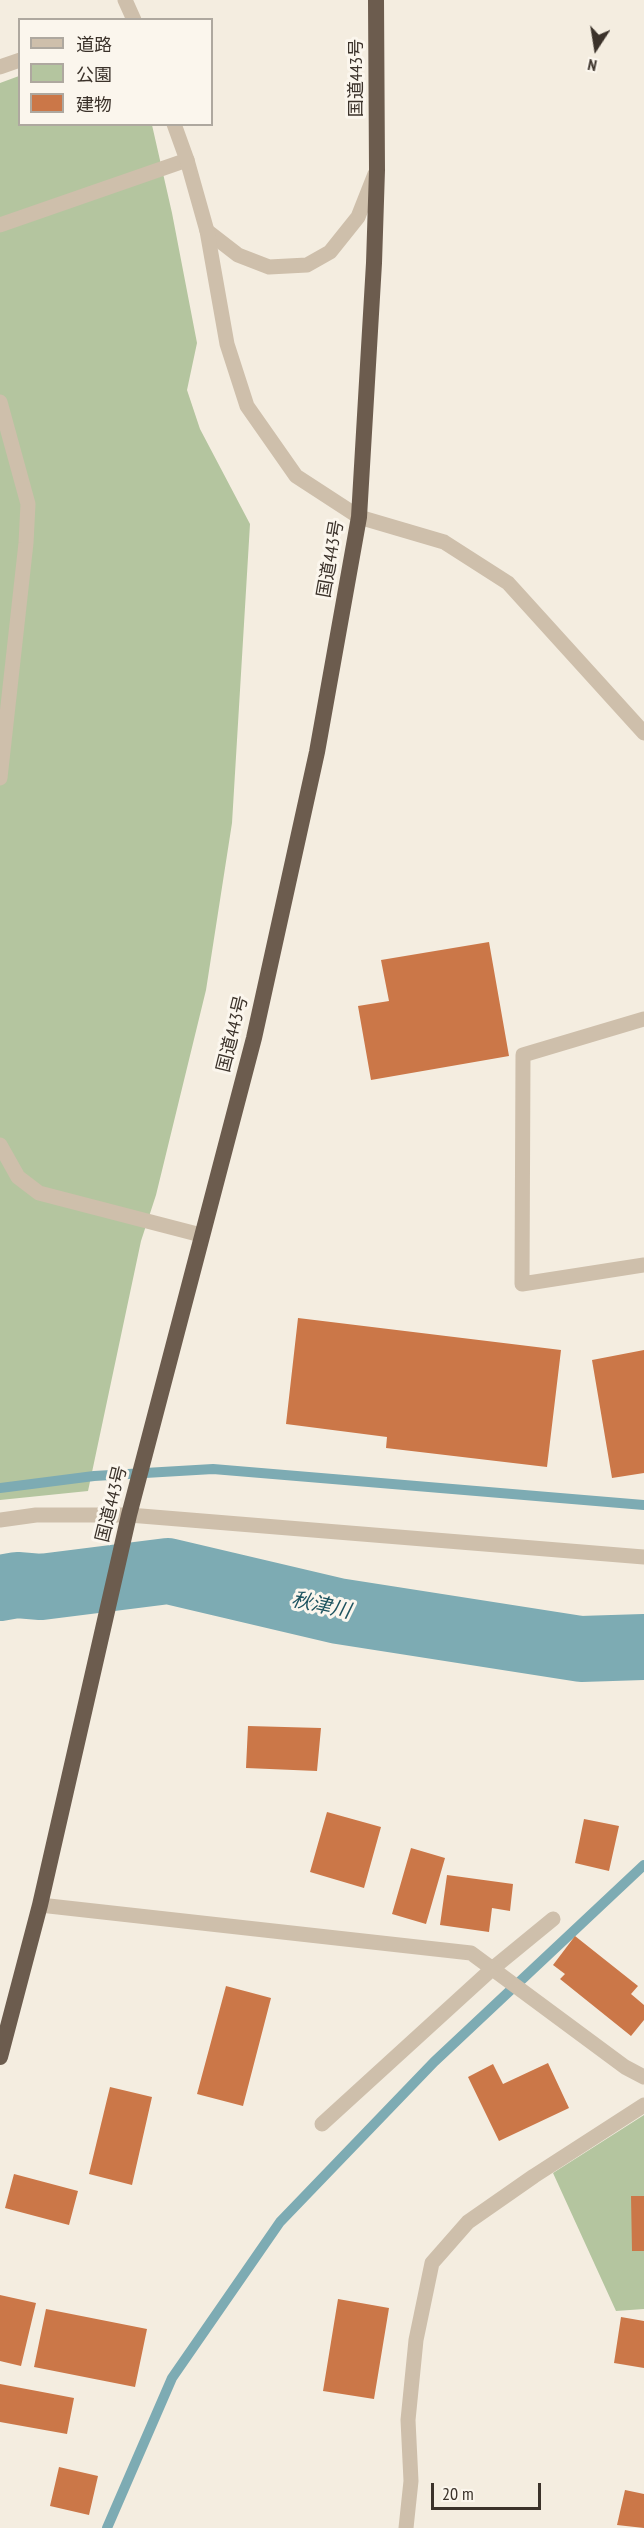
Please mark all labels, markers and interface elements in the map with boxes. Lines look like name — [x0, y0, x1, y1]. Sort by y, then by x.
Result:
legend — [18, 18, 213, 126]
north arrow — [566, 18, 626, 78]
text: 道路 — [76, 33, 112, 56]
street label: 国道443号 — [346, 39, 368, 117]
text: N — [586, 55, 599, 76]
text: 公園 — [76, 63, 112, 86]
text: 建物 — [76, 93, 112, 116]
street label: 国道443号 — [314, 519, 348, 599]
street label: 国道443号 — [213, 993, 253, 1075]
street label: 国道443号 — [92, 1463, 132, 1545]
water label: 秋津川 — [289, 1588, 353, 1624]
scale bar — [434, 2471, 544, 2509]
text: 20 m — [442, 2482, 474, 2505]

